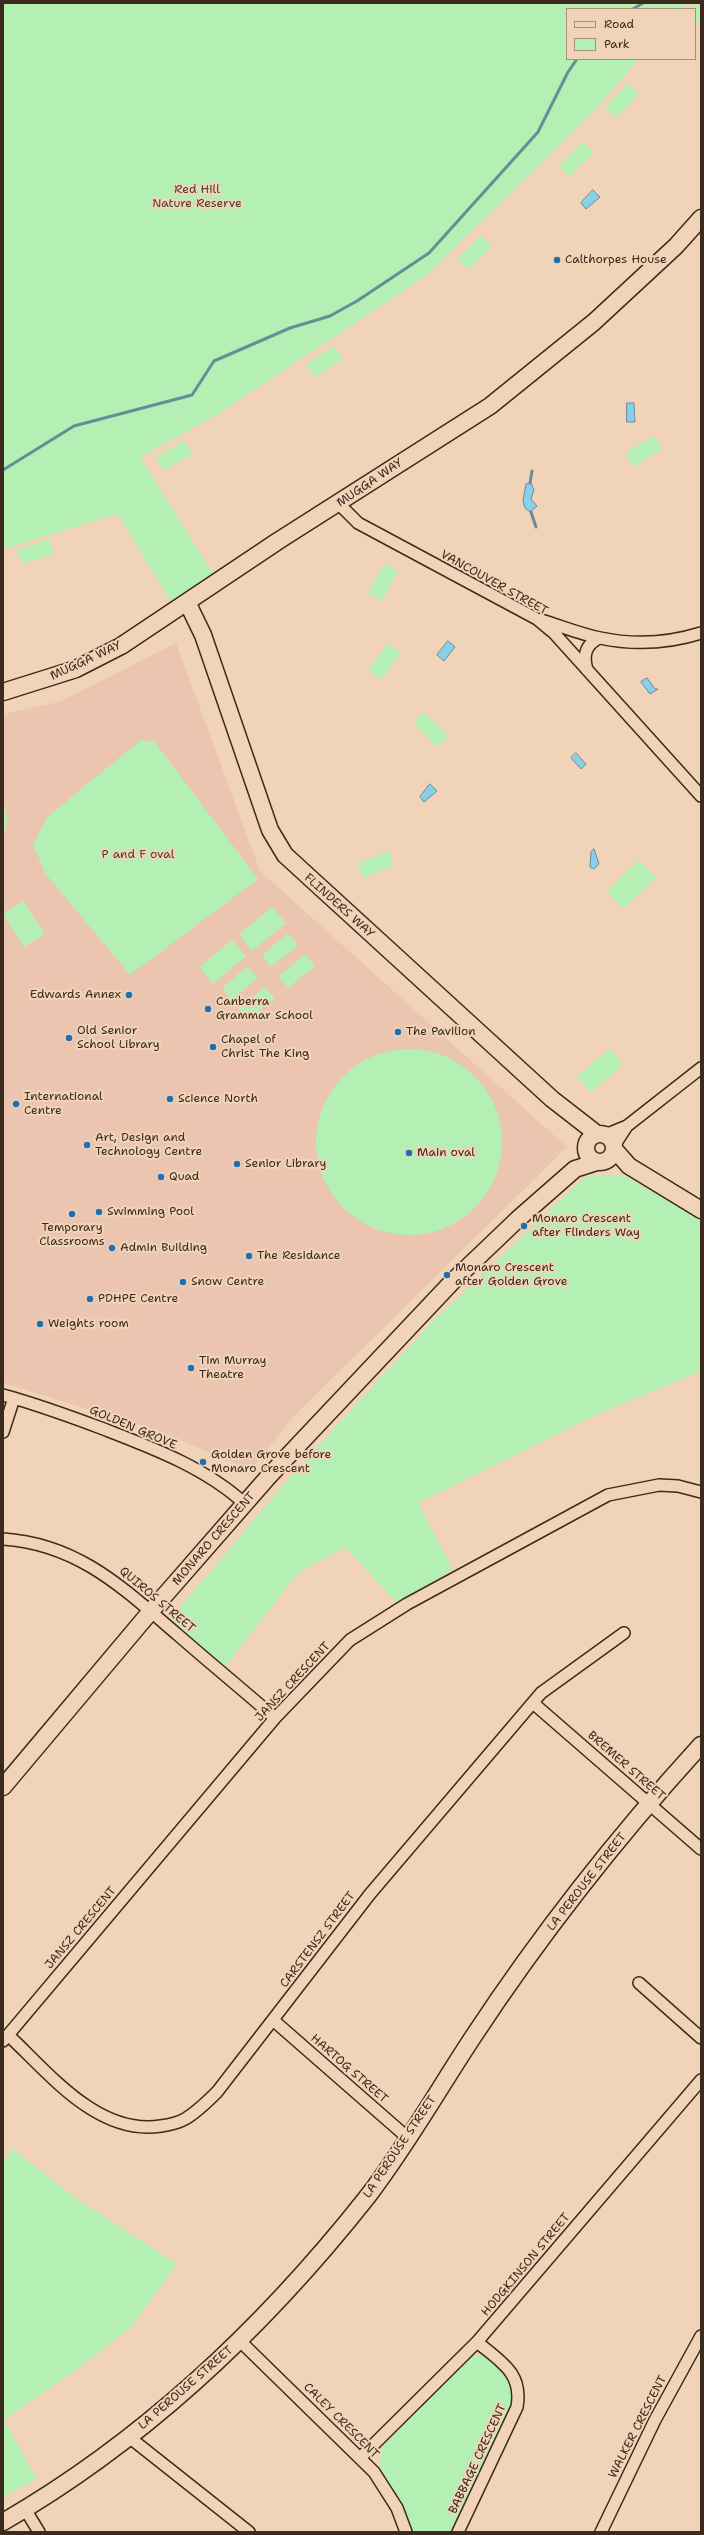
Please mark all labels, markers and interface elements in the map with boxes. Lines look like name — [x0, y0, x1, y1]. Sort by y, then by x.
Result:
legend — [566, 8, 696, 60]
text: Road — [604, 16, 634, 32]
text: Park — [604, 36, 630, 52]
park label: Red Hill Nature Reserve — [152, 183, 242, 211]
place label: Calthorpes House — [565, 253, 667, 267]
marker: Calthorpes House — [552, 255, 562, 265]
street label: MUGGA WAY — [334, 456, 406, 510]
street label: VANCOUVER STREET — [438, 547, 550, 619]
street label: MUGGA WAY — [48, 638, 124, 684]
park label: P and F oval — [102, 848, 174, 862]
street label: FLINDERS WAY — [301, 871, 377, 941]
place label: Edwards Annex — [30, 988, 121, 1002]
marker: Edwards Annex — [124, 990, 134, 1000]
place label: Canberra Grammar School — [216, 995, 313, 1023]
marker: Canberra Grammar School — [203, 1004, 213, 1014]
place label: Old Senior School Library — [77, 1024, 160, 1052]
place label: The Pavilion — [406, 1025, 476, 1039]
marker: The Pavilion — [393, 1027, 403, 1037]
marker: Old Senior School Library — [64, 1033, 74, 1043]
place label: Chapel of Christ The King — [221, 1033, 309, 1061]
marker: Chapel of Christ The King — [208, 1042, 218, 1052]
place label: International Centre — [24, 1090, 103, 1118]
place label: Science North — [178, 1092, 258, 1106]
marker: Science North — [165, 1094, 175, 1104]
marker: International Centre — [11, 1099, 21, 1109]
place label: Art, Design and Technology Centre — [95, 1131, 202, 1159]
marker: Art, Design and Technology Centre — [82, 1140, 92, 1150]
place label: Main oval — [417, 1146, 475, 1160]
marker: Main oval — [404, 1148, 414, 1158]
place label: Senior Library — [245, 1157, 326, 1171]
marker: Senior Library — [232, 1159, 242, 1169]
place label: Quad — [169, 1170, 199, 1184]
marker: Quad — [156, 1172, 166, 1182]
place label: Swimming Pool — [107, 1205, 194, 1219]
marker: Swimming Pool — [94, 1207, 104, 1217]
marker: Temporary Classrooms — [67, 1209, 77, 1219]
place label: Monaro Crescent after Flinders Way — [532, 1212, 640, 1240]
place label: Temporary Classrooms — [39, 1221, 105, 1249]
marker: Monaro Crescent after Flinders Way — [519, 1221, 529, 1231]
place label: Admin Building — [120, 1241, 207, 1255]
marker: Admin Building — [107, 1243, 117, 1253]
place label: The Residance — [257, 1249, 341, 1263]
marker: The Residance — [244, 1251, 254, 1261]
place label: Monaro Crescent after Golden Grove — [455, 1261, 568, 1289]
marker: Monaro Crescent after Golden Grove — [442, 1270, 452, 1280]
place label: Snow Centre — [191, 1275, 264, 1289]
marker: Snow Centre — [178, 1277, 188, 1287]
place label: PDHPE Centre — [98, 1292, 178, 1306]
marker: PDHPE Centre — [85, 1294, 95, 1304]
place label: Weights room — [48, 1317, 129, 1331]
marker: Weights room — [35, 1319, 45, 1329]
place label: Tim Murray Theatre — [199, 1354, 267, 1382]
marker: Tim Murray Theatre — [186, 1363, 196, 1373]
street label: GOLDEN GROVE — [87, 1403, 179, 1453]
place label: Golden Grove before Monaro Crescent — [211, 1448, 331, 1476]
marker: Golden Grove before Monaro Crescent — [198, 1457, 208, 1467]
street label: MONARO CRESCENT — [170, 1489, 258, 1589]
street label: QUIROS STREET — [116, 1564, 198, 1636]
street label: JANSZ CRESCENT — [253, 1639, 333, 1725]
street label: BREMER STREET — [584, 1728, 668, 1804]
street label: LA PEROUSE STREET — [544, 1830, 630, 1934]
street label: JANSZ CRESCENT — [42, 1884, 120, 1972]
street label: CARSTENSZ STREET — [277, 1889, 359, 1991]
street label: HARTOG STREET — [307, 2032, 391, 2106]
street label: LA PEROUSE STREET — [360, 2093, 440, 2201]
street label: HODGKINSON STREET — [479, 2211, 573, 2319]
street label: LA PEROUSE STREET — [136, 2343, 236, 2433]
street label: WALKER CRESCENT — [606, 2373, 670, 2481]
street label: CALEY CRESCENT — [300, 2380, 382, 2462]
street label: BABBAGE CRESCENT — [446, 2402, 510, 2516]

